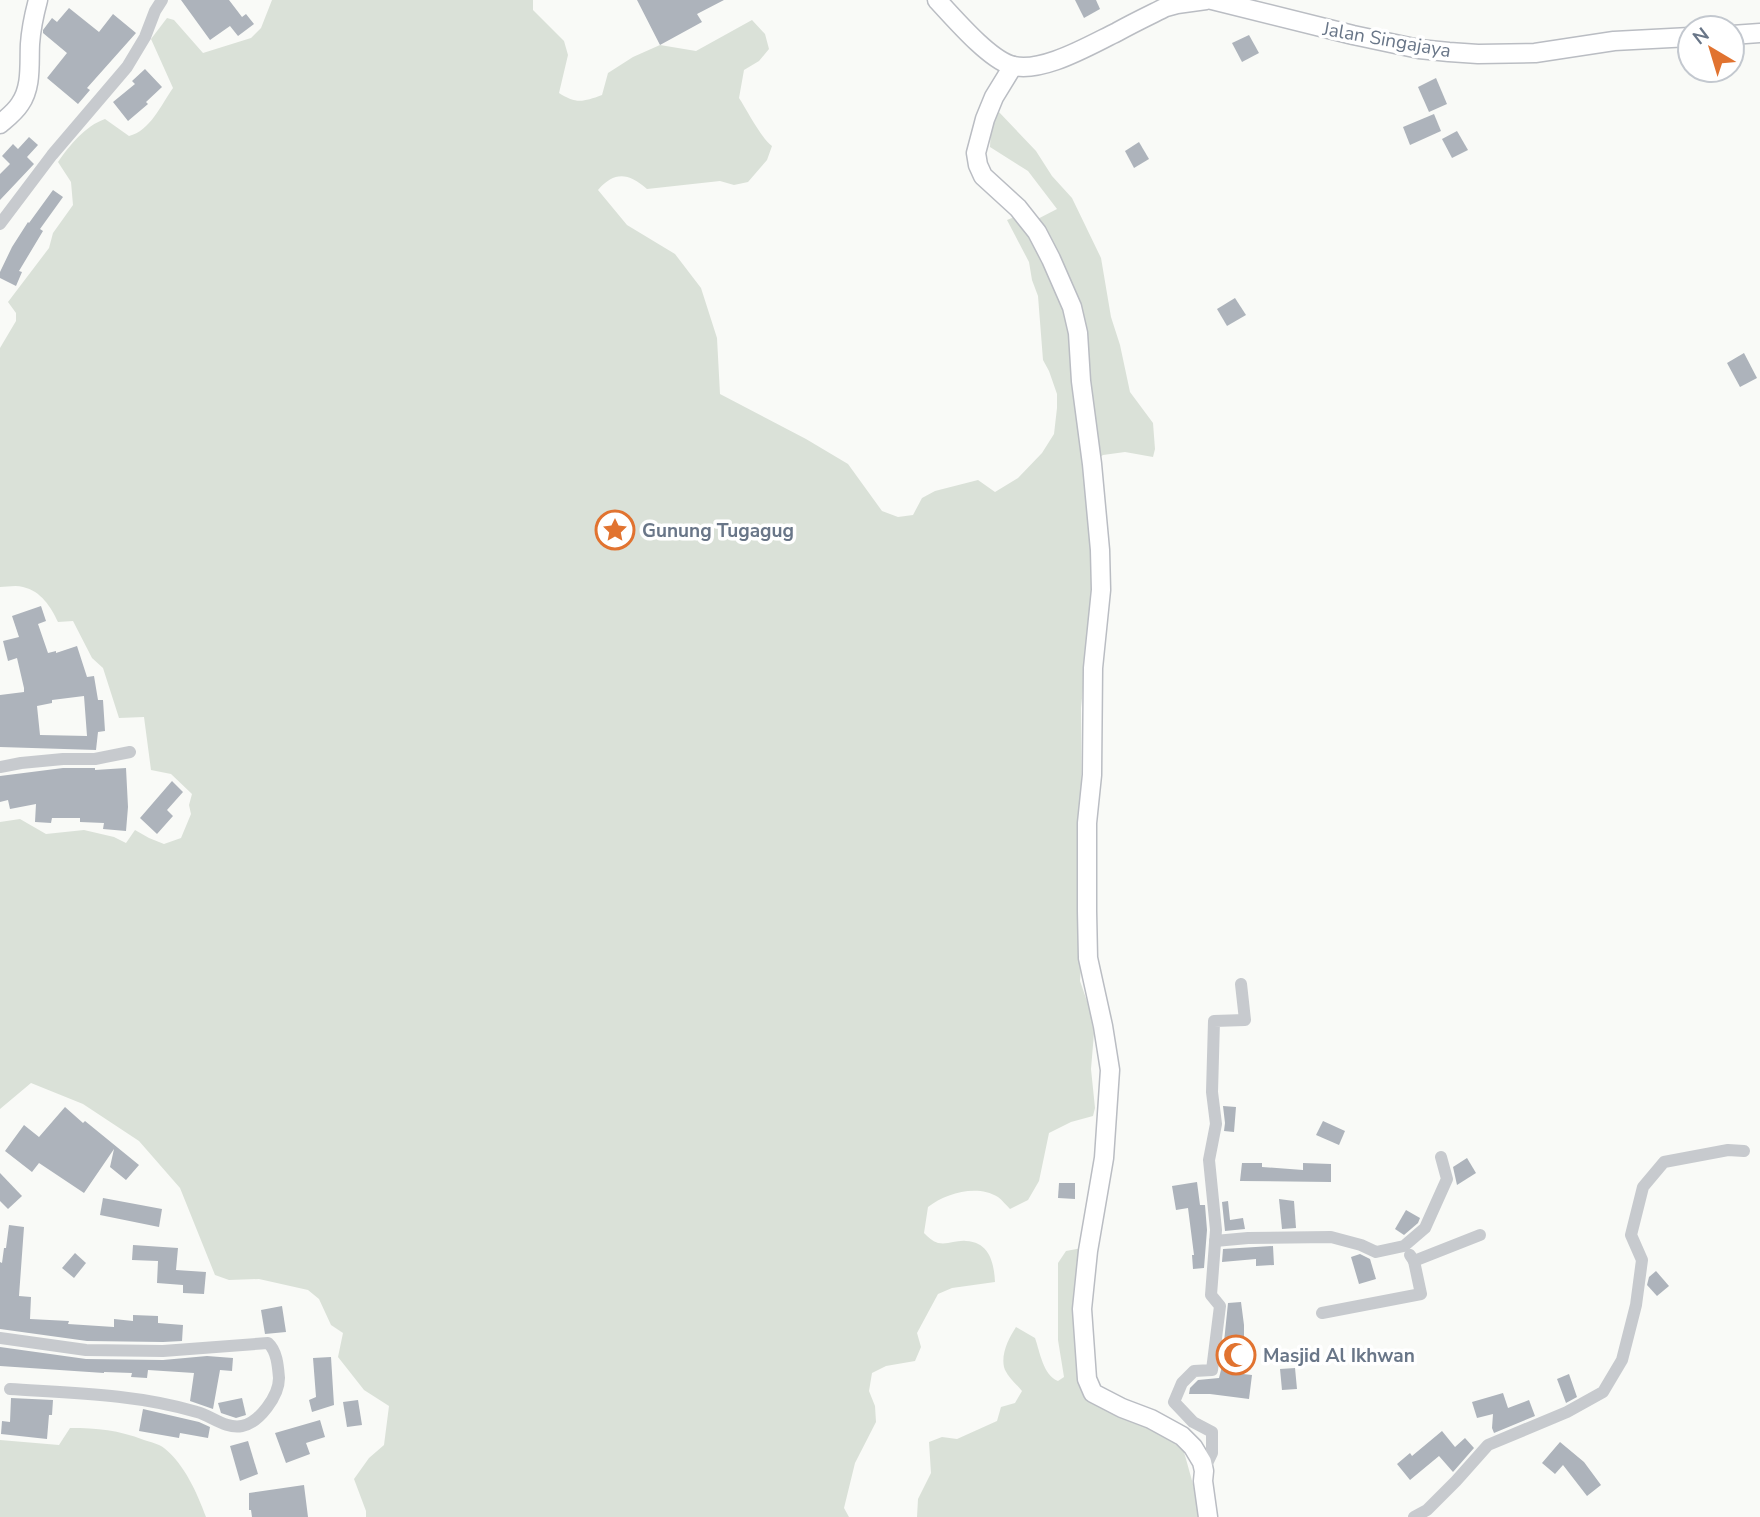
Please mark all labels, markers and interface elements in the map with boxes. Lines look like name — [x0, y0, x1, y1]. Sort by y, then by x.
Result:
north arrow — [1676, 14, 1746, 84]
street label: Jalan Singajaya — [1320, 16, 1453, 64]
text: N — [1688, 22, 1715, 51]
place icon: Gunung Tugagug — [594, 509, 636, 551]
place label: Gunung Tugagug — [642, 518, 794, 544]
mosque icon: Masjid Al Ikhwan — [1215, 1334, 1257, 1376]
place label: Masjid Al Ikhwan — [1263, 1343, 1415, 1369]

